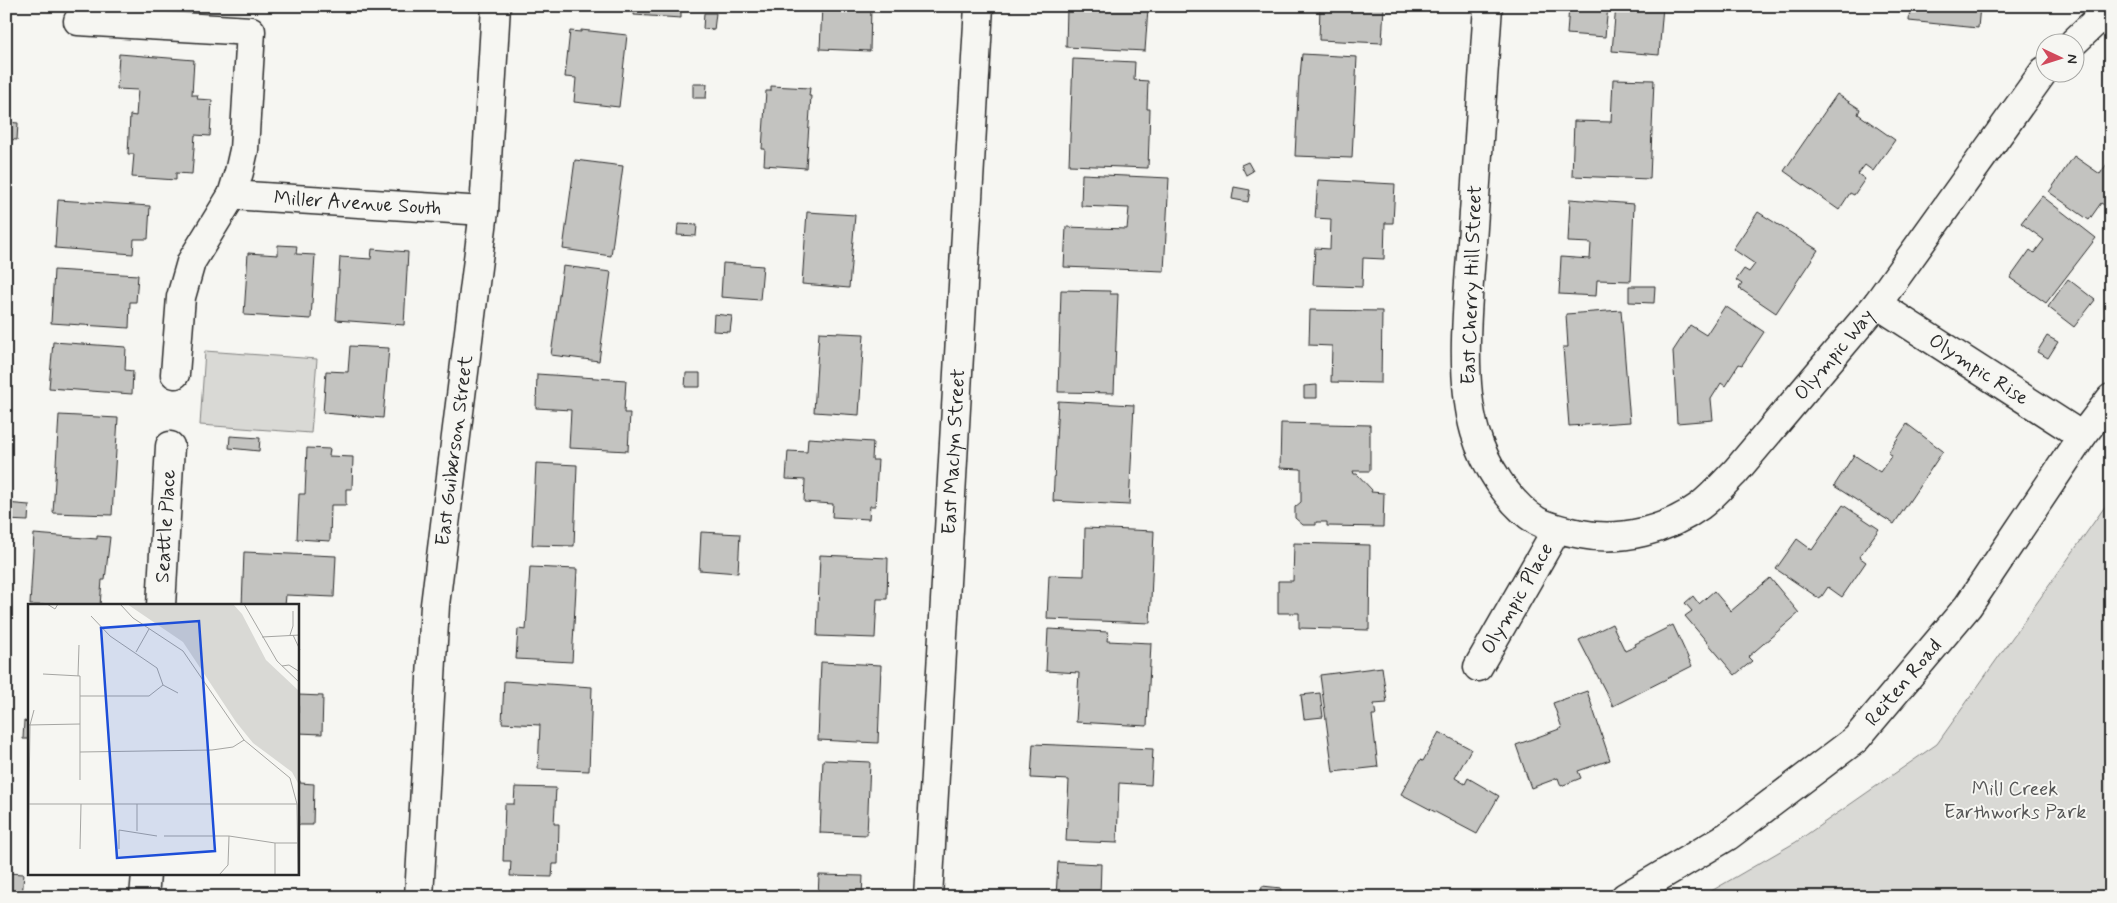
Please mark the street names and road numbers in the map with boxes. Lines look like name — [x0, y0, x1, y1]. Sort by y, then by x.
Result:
street label: Miller Avenue South — [273, 184, 442, 222]
street label: East Cherry Hill Street — [1455, 185, 1489, 385]
street label: Olympic Way — [1788, 303, 1881, 406]
street label: Olympic Rise — [1923, 327, 2034, 412]
street label: East Guiberson Street — [429, 354, 479, 548]
street label: East Maclyn Street — [935, 368, 972, 535]
street label: Seattle Place — [149, 469, 182, 584]
street label: Olympic Place — [1475, 538, 1560, 659]
street label: Reiten Road — [1859, 633, 1948, 732]

